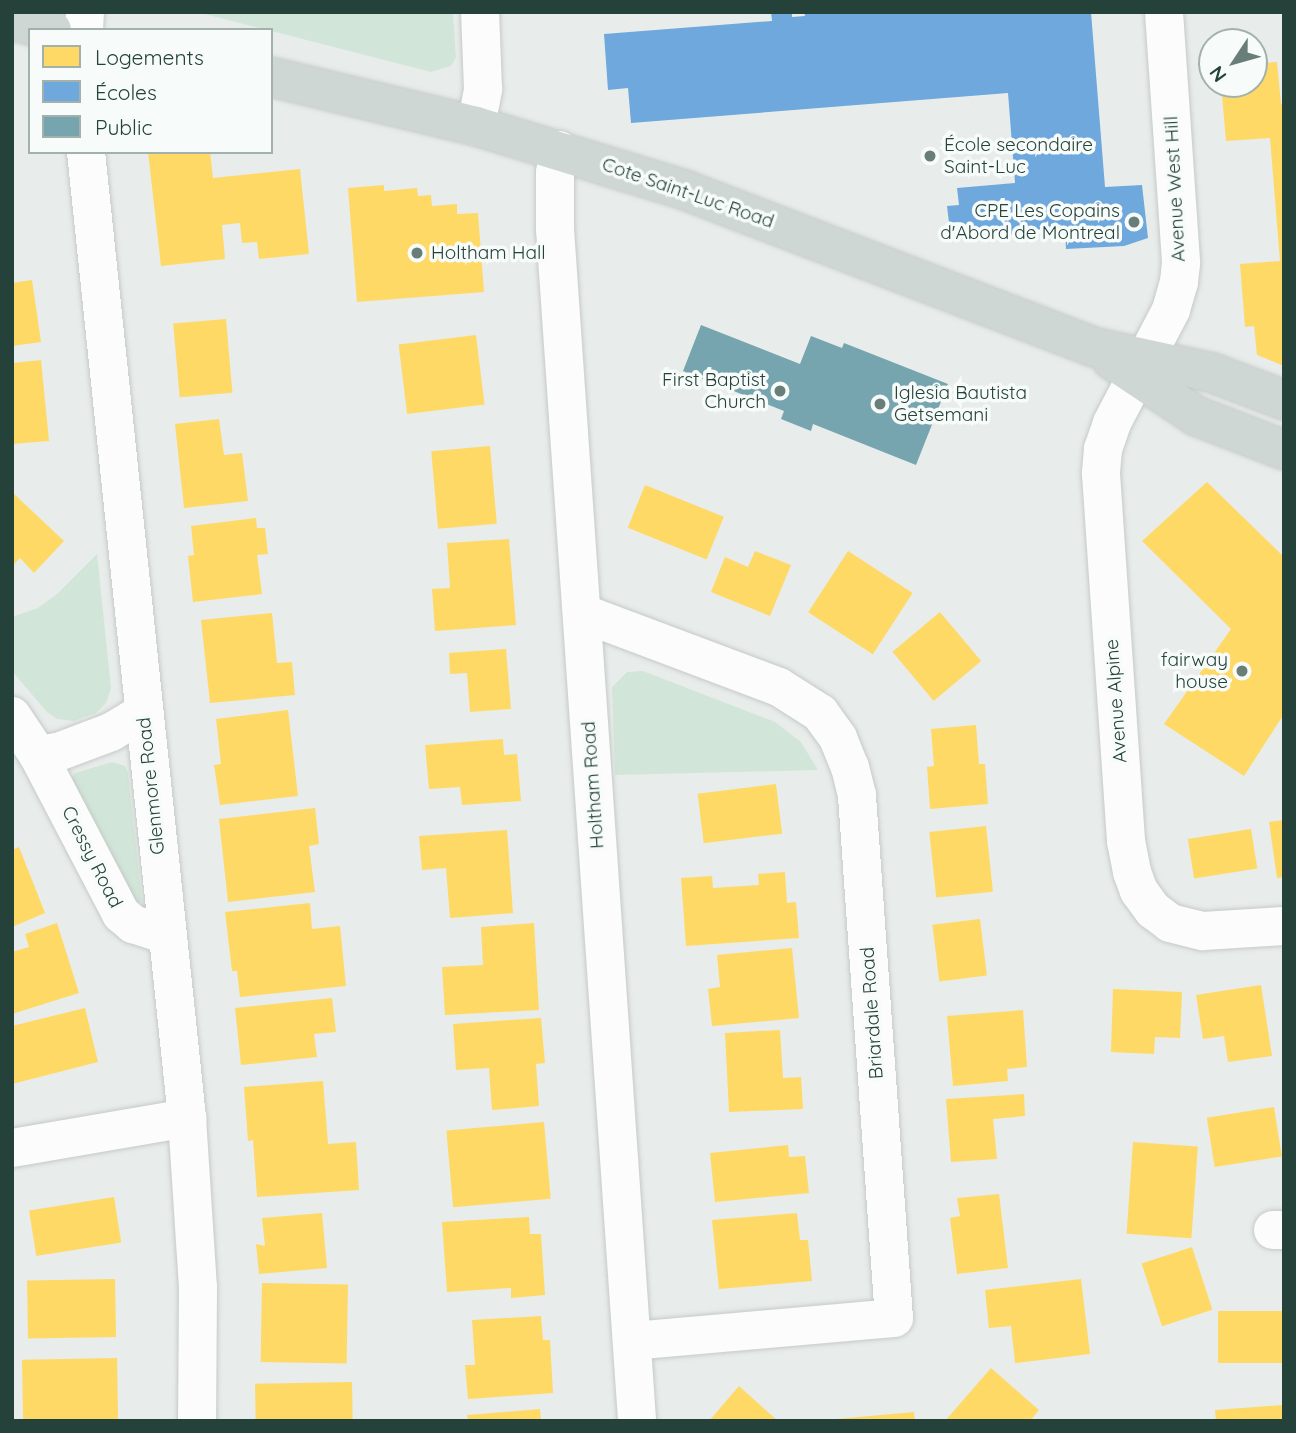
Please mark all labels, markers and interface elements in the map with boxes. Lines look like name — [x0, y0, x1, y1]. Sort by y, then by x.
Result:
legend — [28, 28, 273, 154]
north arrow — [1198, 28, 1268, 98]
text: Logements — [95, 44, 204, 70]
text: N — [1204, 61, 1231, 87]
text: Écoles — [95, 79, 157, 105]
text: Public — [95, 114, 152, 140]
street label: Avenue West Hill — [1160, 116, 1190, 262]
place label: École secondaire Saint-Luc — [944, 134, 1093, 178]
marker: École secondaire Saint-Luc — [922, 148, 938, 164]
street label: Cote Saint-Luc Road — [599, 153, 777, 233]
place label: CPE Les Copains d'Abord de Montreal — [940, 200, 1120, 244]
marker: CPE Les Copains d'Abord de Montreal — [1126, 214, 1142, 230]
place label: Holtham Hall — [431, 242, 546, 264]
marker: Holtham Hall — [409, 245, 425, 261]
place label: First Baptist Church — [662, 369, 766, 413]
place label: Iglesia Bautista Getsemani — [894, 382, 1027, 426]
marker: First Baptist Church — [772, 383, 788, 399]
marker: Iglesia Bautista Getsemani — [872, 396, 888, 412]
street label: Avenue Alpine — [1100, 638, 1132, 764]
place label: fairway house — [1161, 649, 1228, 693]
marker: fairway house — [1234, 663, 1250, 679]
street label: Glenmore Road — [132, 716, 170, 856]
street label: Holtham Road — [577, 720, 609, 850]
street label: Cressy Road — [57, 802, 127, 912]
street label: Briardale Road — [856, 946, 888, 1080]

